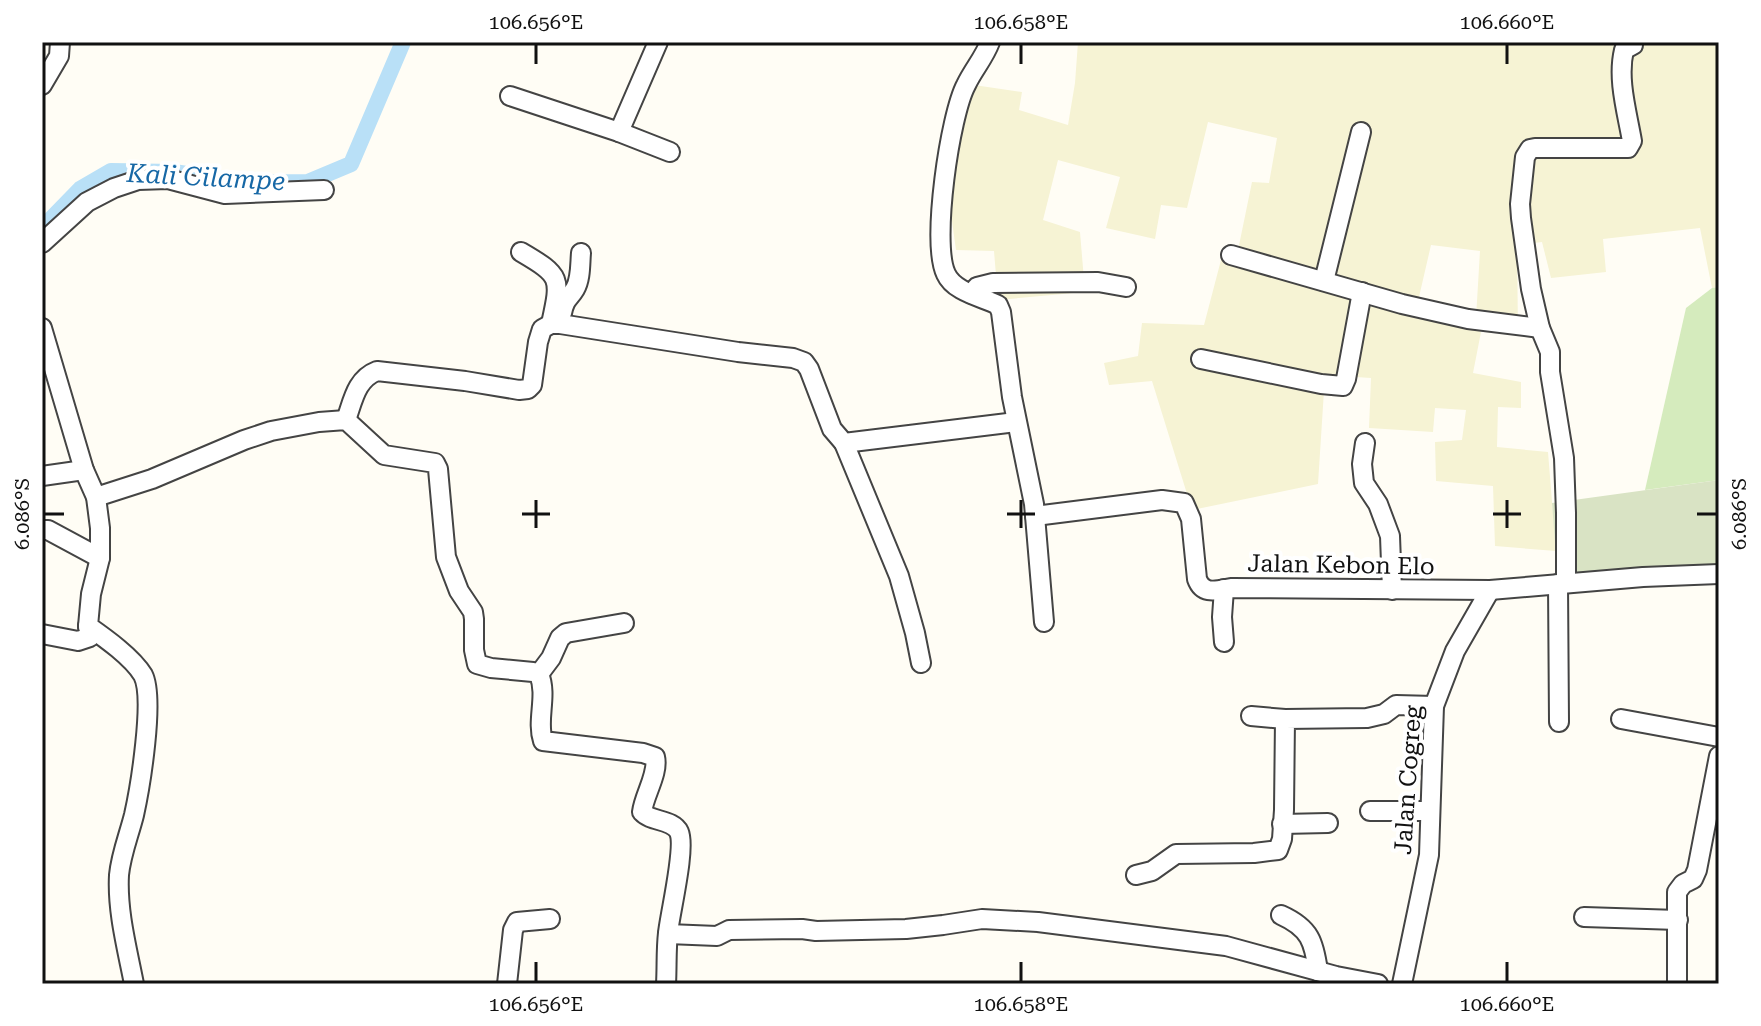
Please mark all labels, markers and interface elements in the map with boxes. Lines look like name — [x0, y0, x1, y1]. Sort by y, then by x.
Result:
text: 106.656°E — [489, 10, 583, 34]
text: 106.658°E — [974, 10, 1068, 34]
text: 106.660°E — [1460, 10, 1554, 34]
water label: Kali Cilampe — [125, 158, 286, 196]
text: 6.086°S — [10, 478, 34, 550]
text: 6.086°S — [1727, 478, 1751, 550]
street label: Jalan Kebon Elo — [1247, 549, 1435, 581]
street label: Jalan Cogreg — [1389, 704, 1427, 856]
text: 106.656°E — [489, 992, 583, 1016]
text: 106.658°E — [974, 992, 1068, 1016]
text: 106.660°E — [1460, 992, 1554, 1016]

